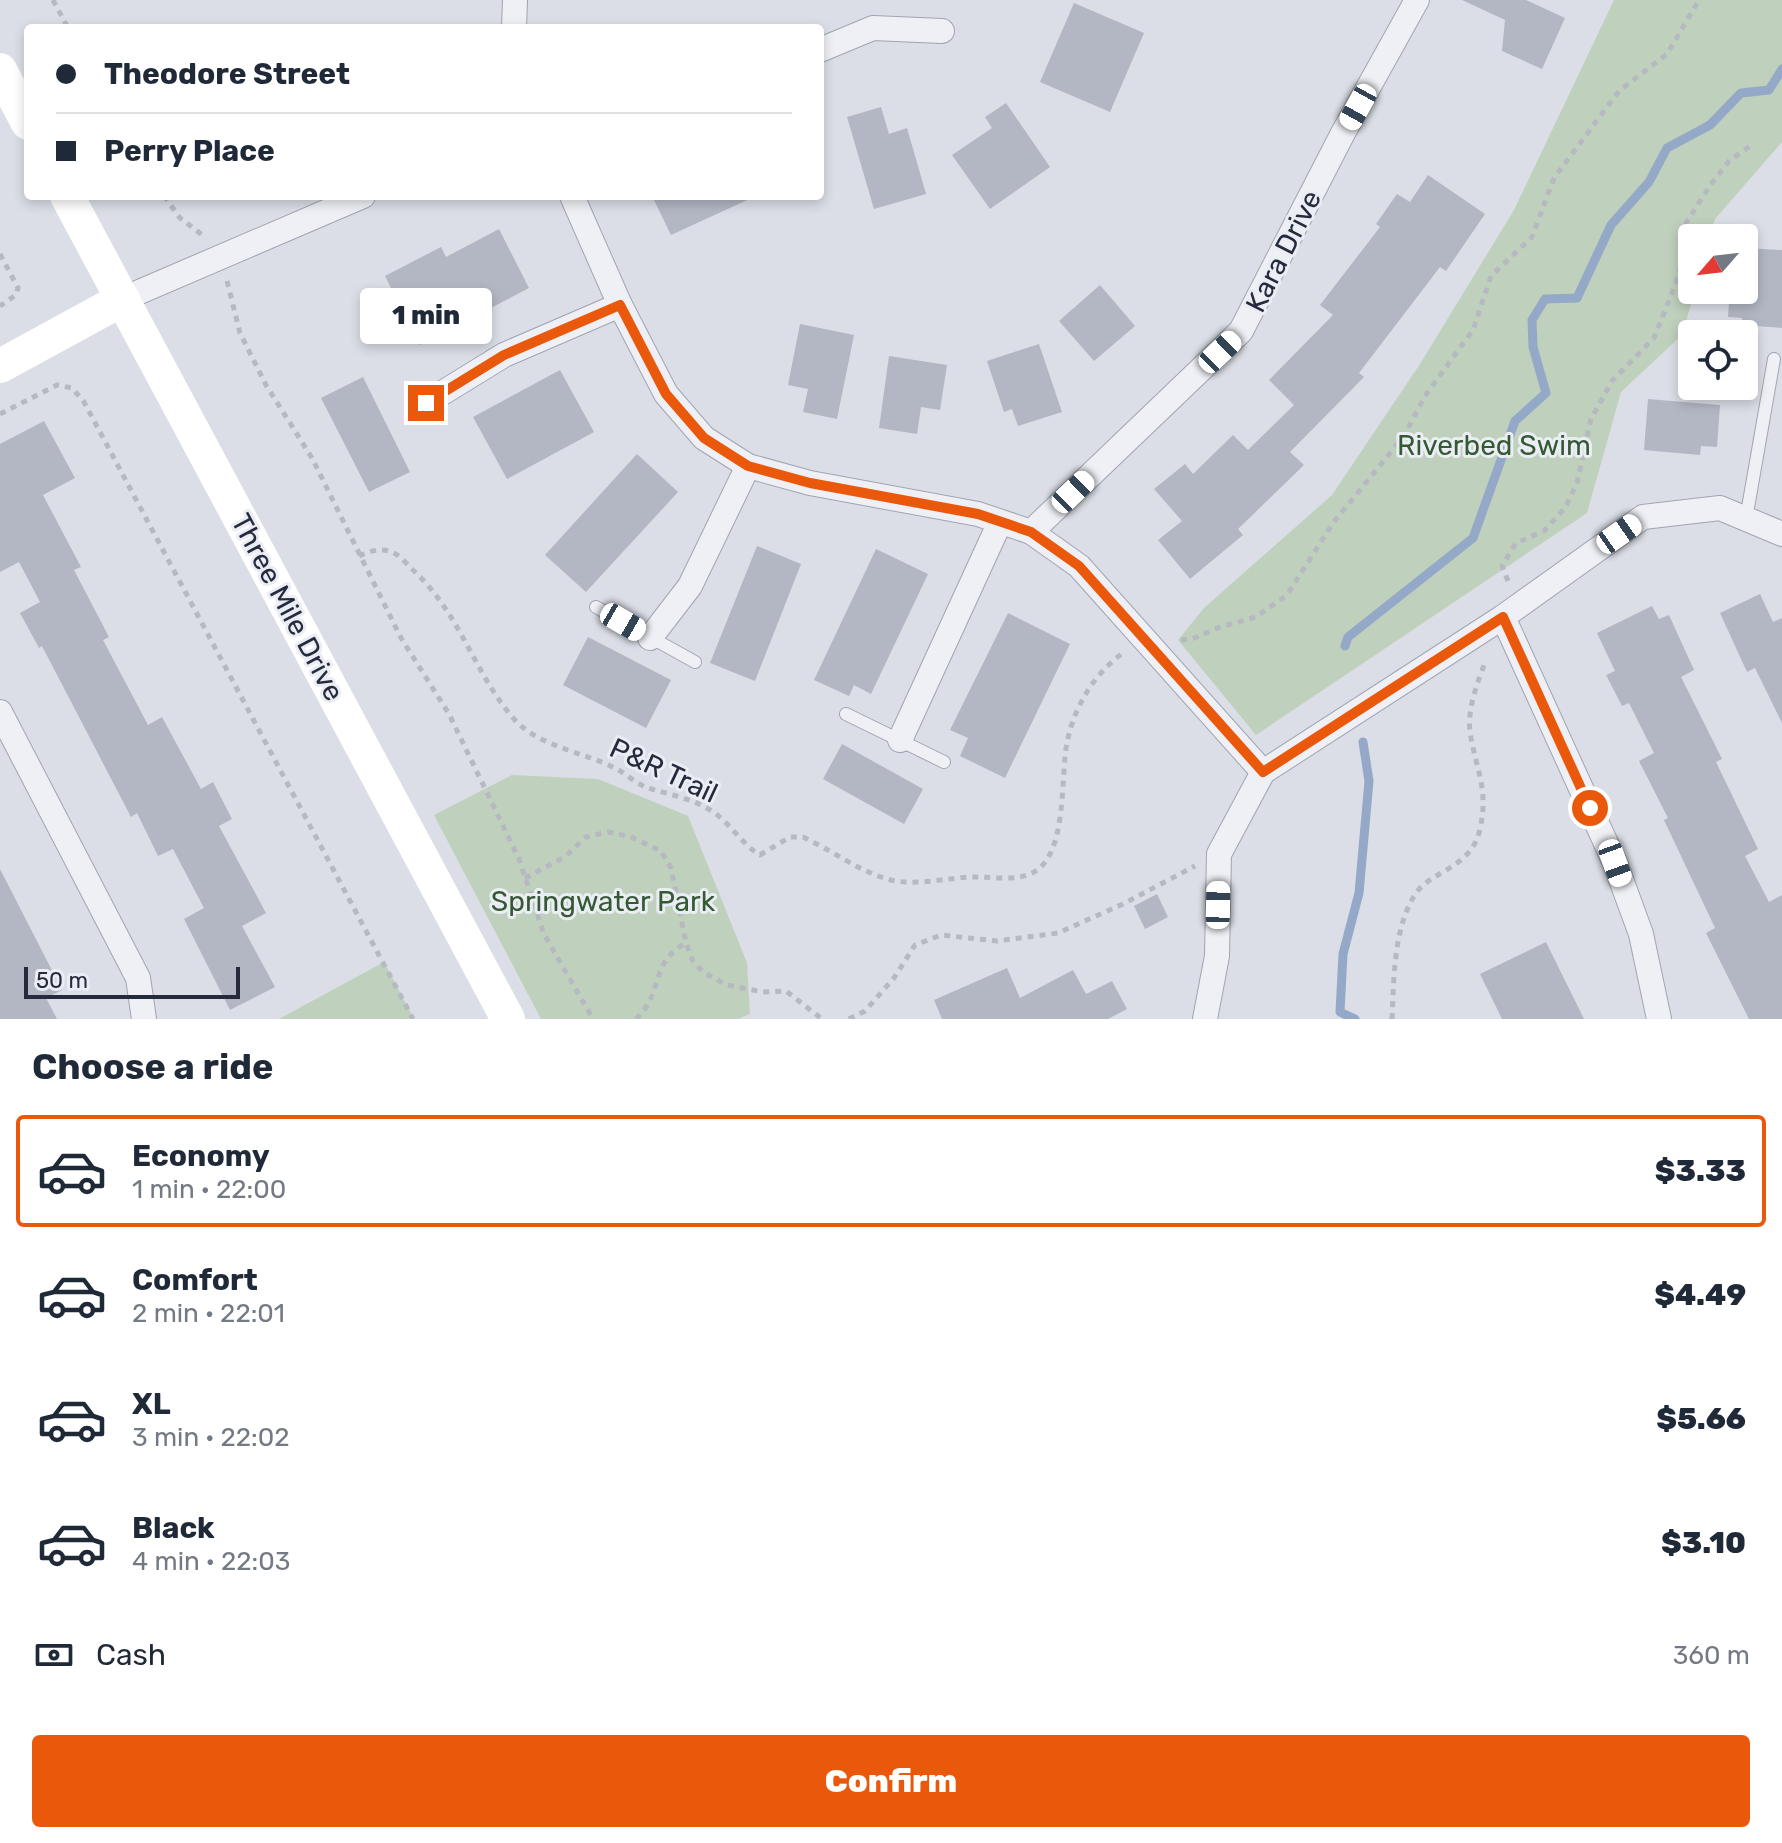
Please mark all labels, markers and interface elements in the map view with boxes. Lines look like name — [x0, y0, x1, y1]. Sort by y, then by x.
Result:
text: Theodore Street — [104, 56, 350, 92]
car — [1336, 80, 1380, 134]
text: Perry Place — [104, 133, 275, 169]
street label: Kara Drive — [1239, 185, 1328, 318]
north arrow — [1678, 224, 1758, 304]
map controls — [1678, 224, 1758, 400]
callout: 1 min — [360, 287, 492, 343]
text: 1 min — [392, 300, 460, 331]
button: locate — [1678, 320, 1758, 400]
car — [1194, 327, 1246, 377]
route end — [408, 385, 444, 421]
park label: Riverbed Swim — [1397, 429, 1591, 462]
car — [1047, 467, 1099, 517]
street label: Three Mile Drive — [224, 508, 351, 706]
car — [1592, 510, 1646, 558]
car — [596, 600, 650, 644]
street label: P&R Trail — [605, 731, 723, 810]
route start — [1572, 790, 1608, 826]
car — [1596, 836, 1634, 890]
car — [1206, 881, 1230, 929]
park label: Springwater Park — [491, 885, 716, 918]
scale bar — [24, 963, 240, 999]
text: 50 m — [36, 967, 88, 994]
text: Choose a ride — [32, 1045, 273, 1088]
icon: car — [36, 1135, 108, 1207]
text: Economy — [132, 1138, 270, 1174]
text: $3.33 — [1655, 1153, 1746, 1189]
text: 1 min · 22:00 — [132, 1174, 286, 1205]
icon: car — [36, 1259, 108, 1331]
text: Comfort — [132, 1262, 258, 1298]
text: $4.49 — [1654, 1277, 1746, 1313]
text: 2 min · 22:01 — [132, 1298, 285, 1329]
icon: car — [36, 1383, 108, 1455]
text: XL — [132, 1386, 171, 1422]
text: $5.66 — [1656, 1401, 1746, 1437]
text: 3 min · 22:02 — [132, 1422, 289, 1453]
icon: car — [36, 1507, 108, 1579]
text: Black — [132, 1510, 215, 1546]
text: $3.10 — [1661, 1525, 1746, 1561]
text: 4 min · 22:03 — [132, 1546, 290, 1577]
icon: cash — [32, 1633, 76, 1677]
text: Cash — [96, 1637, 166, 1673]
text: 360 m — [1673, 1640, 1750, 1671]
button: Confirm — [32, 1735, 1750, 1827]

